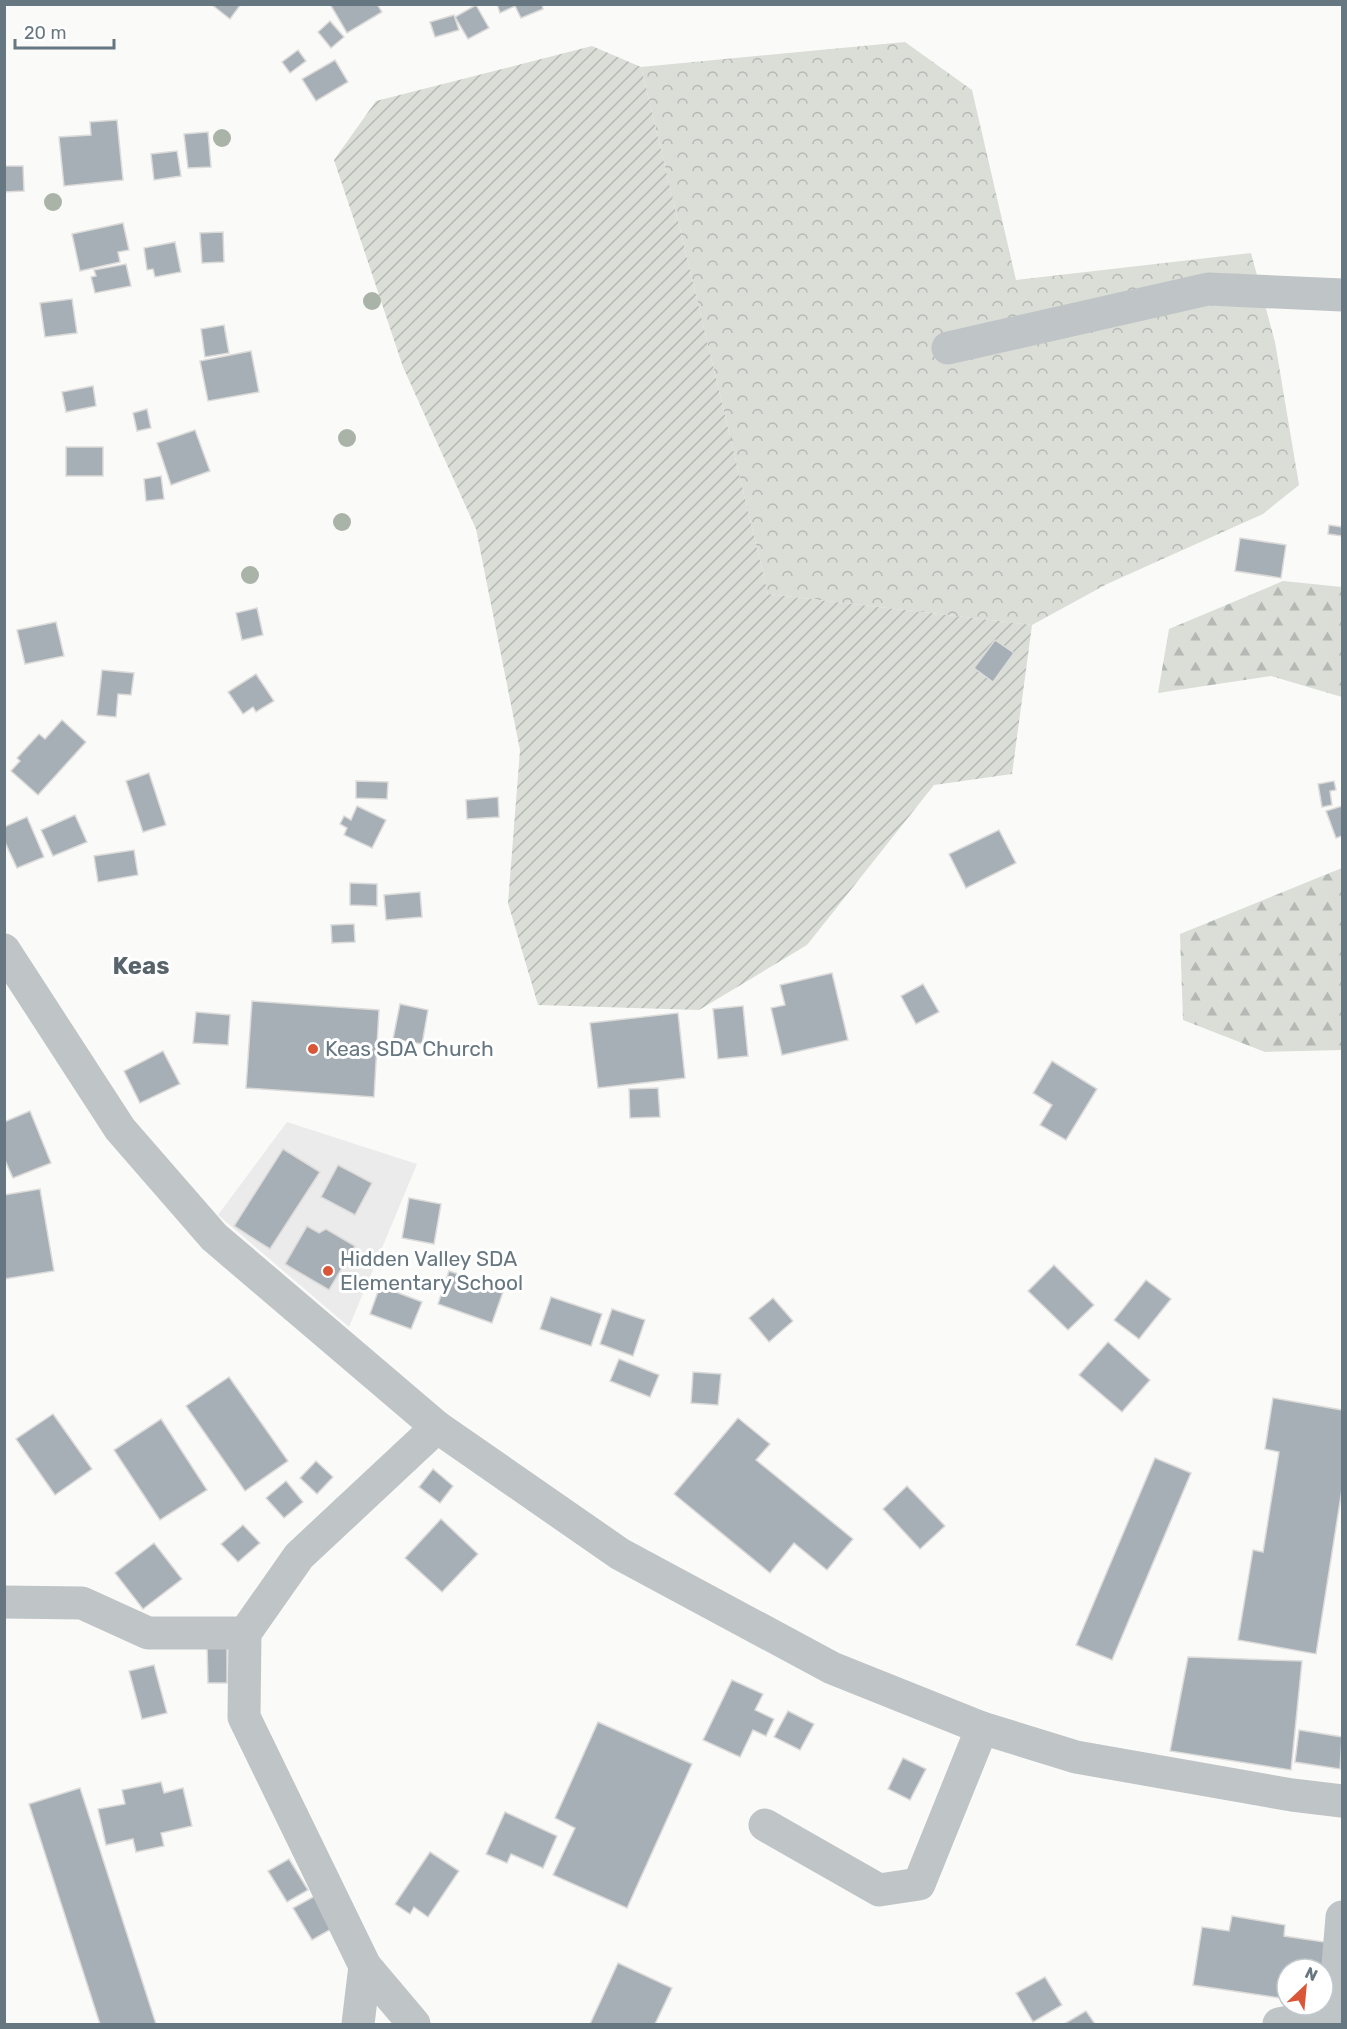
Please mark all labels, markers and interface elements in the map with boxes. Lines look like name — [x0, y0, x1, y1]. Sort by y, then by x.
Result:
scale bar — [15, 12, 114, 50]
text: 20 m — [24, 22, 66, 44]
district label: Keas — [113, 952, 169, 980]
place label: Keas SDA Church — [325, 1036, 494, 1061]
marker: Keas SDA Church — [306, 1042, 320, 1056]
place label: Hidden Valley SDA Elementary School — [340, 1246, 523, 1295]
marker: Hidden Valley SDA Elementary School — [321, 1264, 335, 1278]
north arrow — [1275, 1957, 1335, 2017]
text: N — [1302, 1963, 1321, 1985]

